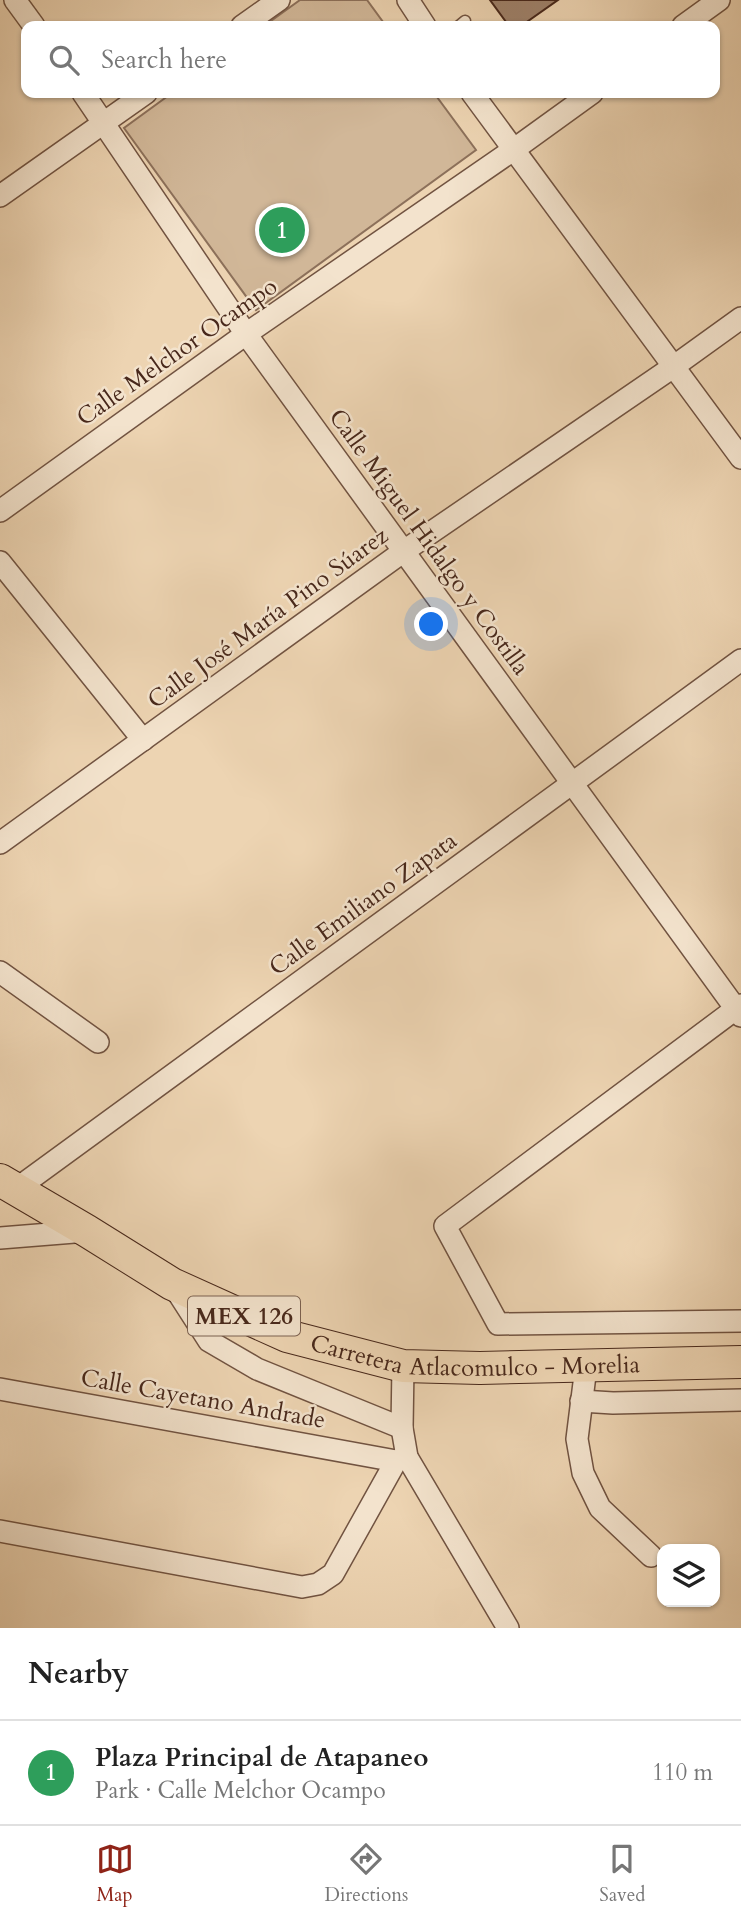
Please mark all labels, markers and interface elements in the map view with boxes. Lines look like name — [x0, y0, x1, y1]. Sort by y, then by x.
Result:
search box — [21, 21, 720, 98]
icon: search — [45, 41, 83, 79]
text: Search here — [101, 42, 227, 77]
pin: 1 — [259, 204, 305, 256]
street label: Calle Melchor Ocampo — [70, 270, 284, 434]
street label: Calle Miguel Hidalgo y Costilla — [321, 402, 537, 682]
street label: Calle José María Pino Súarez — [141, 519, 395, 717]
your location — [414, 607, 448, 641]
street label: Calle Emiliano Zapata — [262, 824, 464, 983]
road number: MEX 126 — [188, 1296, 300, 1336]
street label: Carretera Atlacomulco - Morelia — [307, 1326, 641, 1385]
street label: Calle Cayetano Andrade — [78, 1361, 328, 1437]
map controls — [657, 1544, 720, 1607]
button: layers — [657, 1544, 720, 1607]
text: Nearby — [28, 1653, 129, 1694]
text: Plaza Principal de Atapaneo — [95, 1740, 428, 1775]
text: 1 — [45, 1757, 57, 1788]
text: 110 m — [652, 1757, 713, 1788]
text: Park · Calle Melchor Ocampo — [95, 1775, 386, 1806]
tab: Map — [96, 1840, 134, 1908]
tab: Directions — [325, 1840, 408, 1908]
tab: Saved — [599, 1840, 645, 1908]

